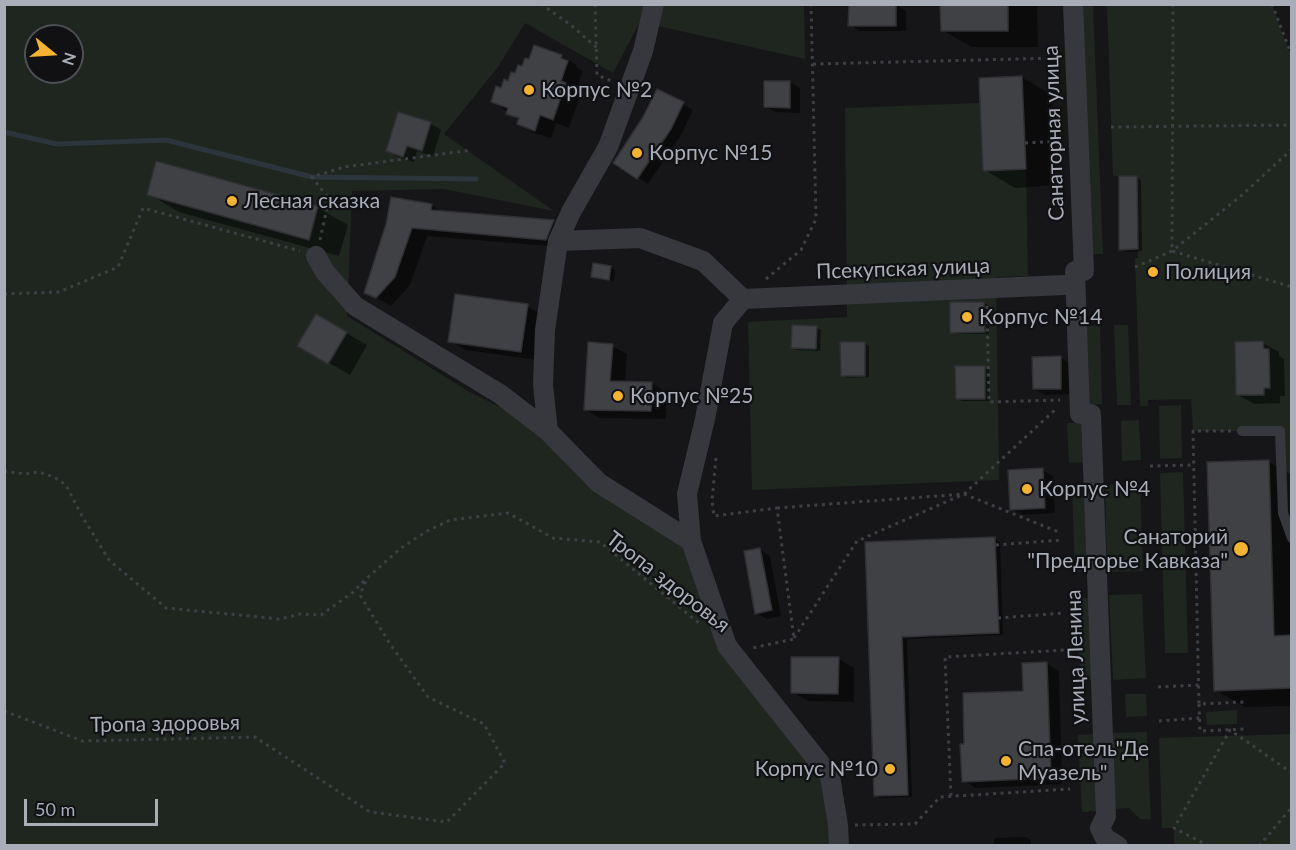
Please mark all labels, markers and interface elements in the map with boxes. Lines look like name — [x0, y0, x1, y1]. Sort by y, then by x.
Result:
north arrow — [24, 24, 84, 84]
street label: Санаторная улица — [1038, 45, 1070, 221]
text: N — [59, 50, 81, 68]
place label: Корпус №2 — [541, 77, 652, 103]
marker: Корпус №2 — [522, 83, 536, 97]
place label: Корпус №15 — [649, 140, 772, 166]
marker: Корпус №15 — [630, 146, 644, 160]
place label: Лесная сказка — [244, 188, 380, 214]
marker: Лесная сказка — [225, 194, 239, 208]
street label: Псекупская улица — [816, 253, 990, 285]
place label: Полиция — [1165, 259, 1251, 285]
marker: Полиция — [1146, 265, 1160, 279]
place label: Корпус №14 — [979, 304, 1102, 330]
marker: Корпус №14 — [960, 310, 974, 324]
place label: Корпус №25 — [630, 383, 753, 409]
marker: Корпус №25 — [611, 389, 625, 403]
place label: Корпус №4 — [1039, 476, 1150, 502]
marker: Корпус №4 — [1020, 482, 1034, 496]
place label: Санаторий "Предгорье Кавказа" — [1027, 524, 1228, 574]
street label: Тропа здоровья — [601, 526, 735, 638]
marker: Санаторий "Предгорье Кавказа" — [1232, 540, 1250, 558]
street label: улица Ленина — [1061, 589, 1091, 725]
street label: Тропа здоровья — [90, 710, 240, 738]
place label: Спа-отель"Де Муазель" — [1018, 736, 1149, 786]
marker: Спа-отель"Де Муазель" — [999, 754, 1013, 768]
place label: Корпус №10 — [755, 756, 878, 782]
marker: Корпус №10 — [883, 762, 897, 776]
scale bar — [27, 787, 160, 825]
text: 50 m — [35, 798, 75, 820]

